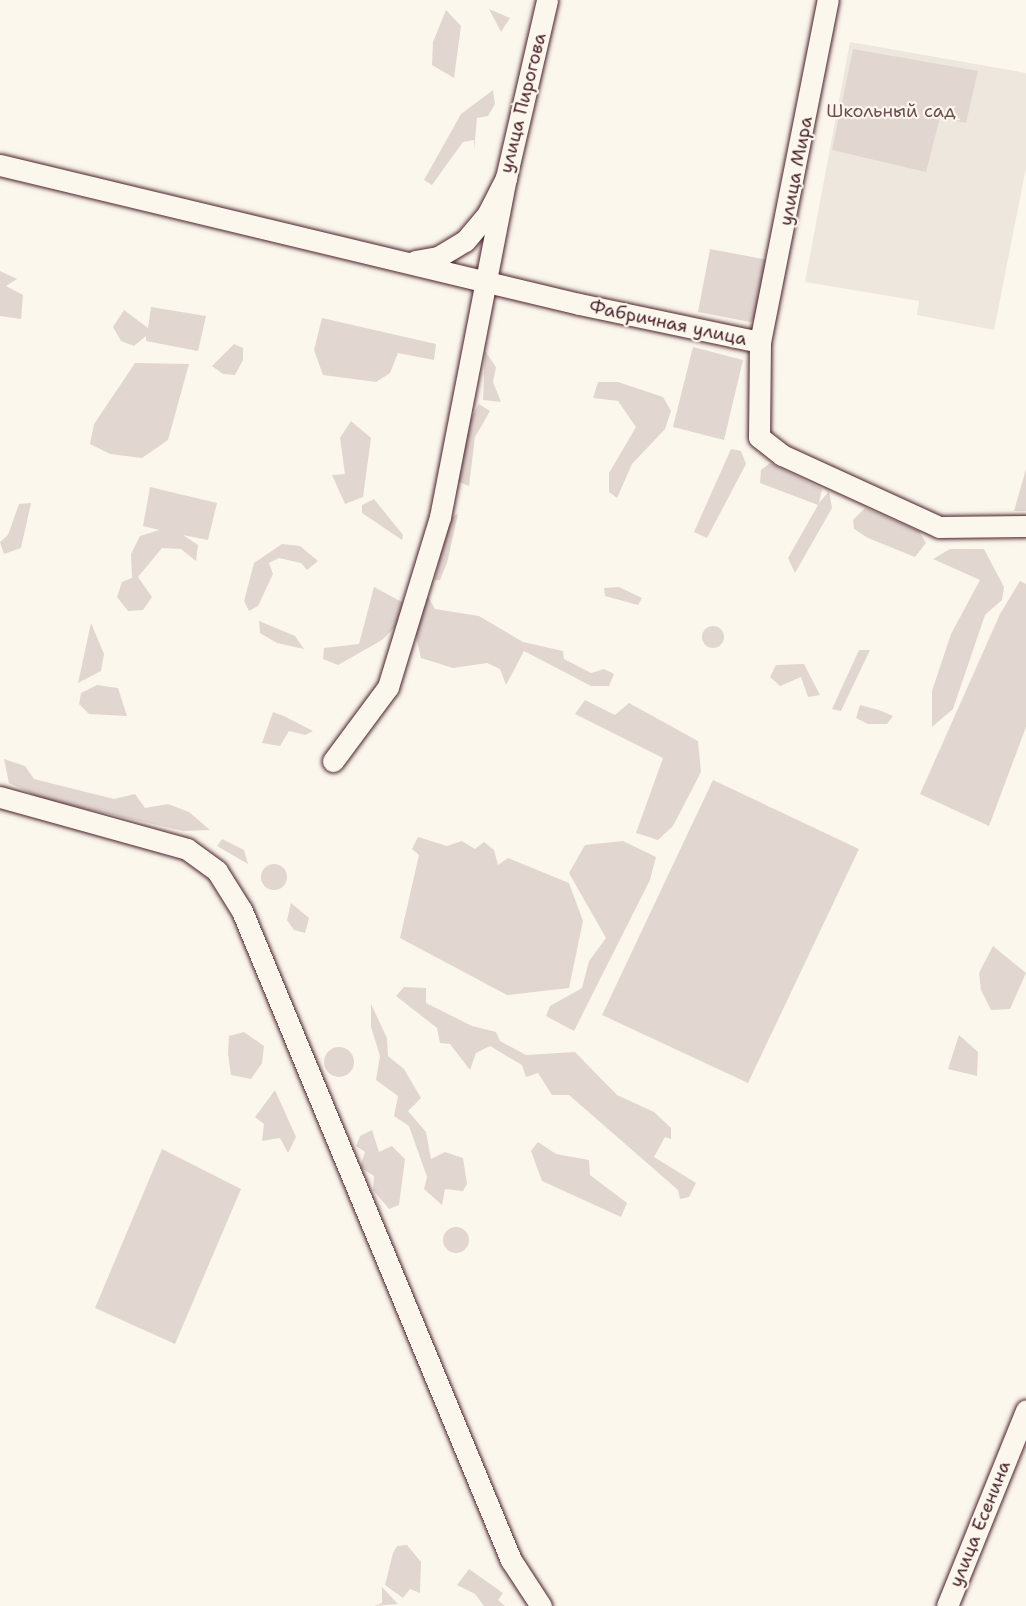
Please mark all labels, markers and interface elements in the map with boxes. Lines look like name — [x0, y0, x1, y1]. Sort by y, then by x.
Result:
street label: улица Пирогова — [495, 31, 551, 175]
park label: Школьный сад — [826, 100, 956, 122]
street label: улица Мира — [775, 114, 817, 228]
street label: Фабричная улица — [587, 296, 749, 350]
street label: улица Есенина — [945, 1458, 1015, 1590]

